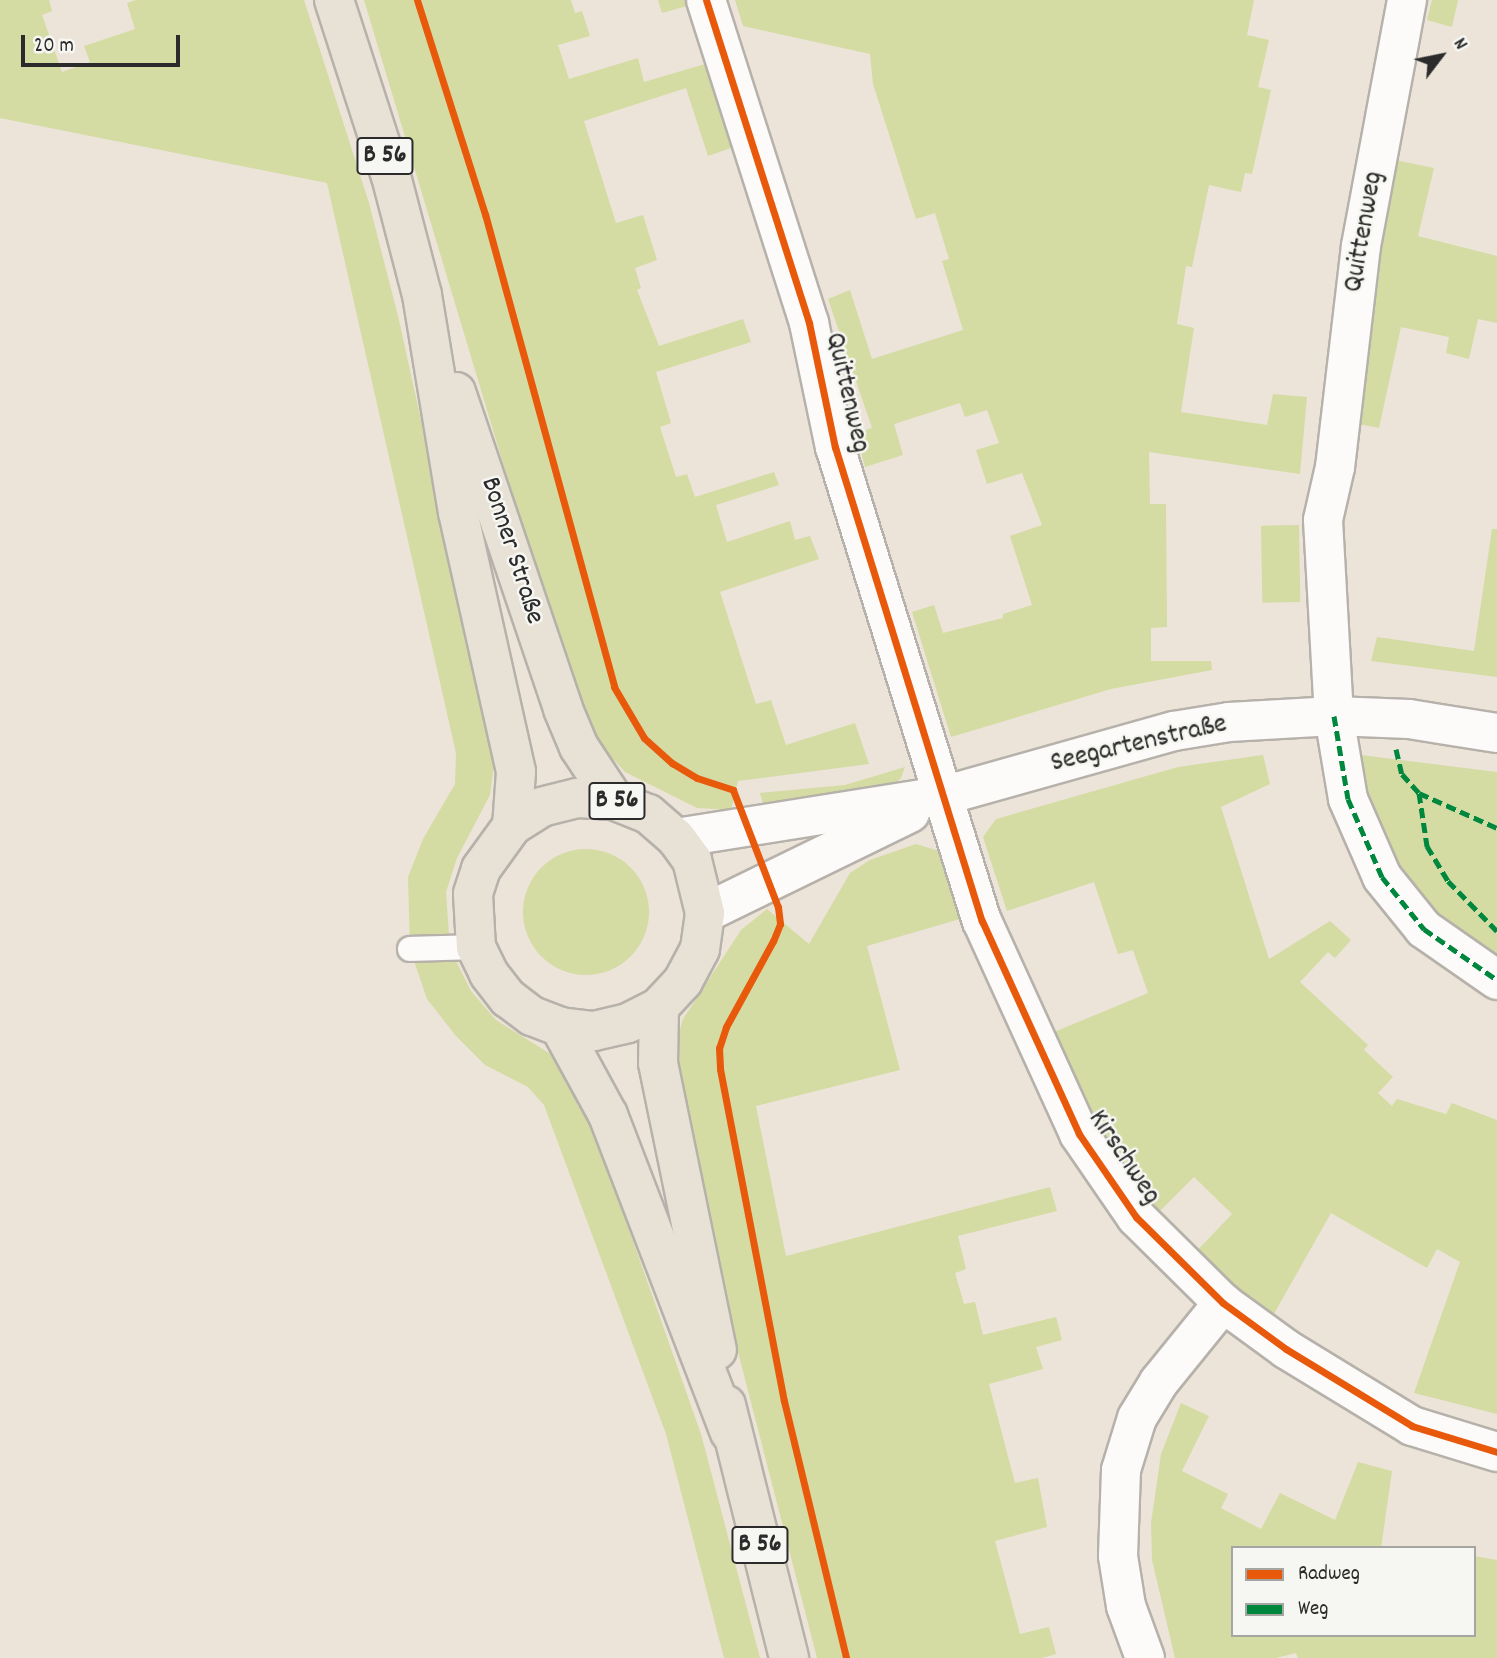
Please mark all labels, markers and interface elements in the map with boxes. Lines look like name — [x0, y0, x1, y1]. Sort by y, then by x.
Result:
scale bar — [24, 21, 184, 65]
north arrow — [1406, 21, 1476, 91]
text: 20 m — [34, 32, 74, 62]
text: N — [1445, 33, 1473, 56]
road number: B 56 — [355, 134, 415, 178]
street label: Quittenweg — [1338, 169, 1392, 295]
street label: Quittenweg — [816, 330, 876, 456]
street label: Bonner Straße — [471, 473, 551, 629]
street label: Seegartenstraße — [1048, 708, 1230, 782]
road number: B 56 — [587, 778, 647, 824]
street label: Kirschweg — [1079, 1104, 1167, 1212]
road number: B 56 — [730, 1522, 790, 1568]
legend — [1231, 1546, 1476, 1637]
text: Radweg — [1298, 1560, 1360, 1590]
text: Weg — [1298, 1595, 1329, 1625]

